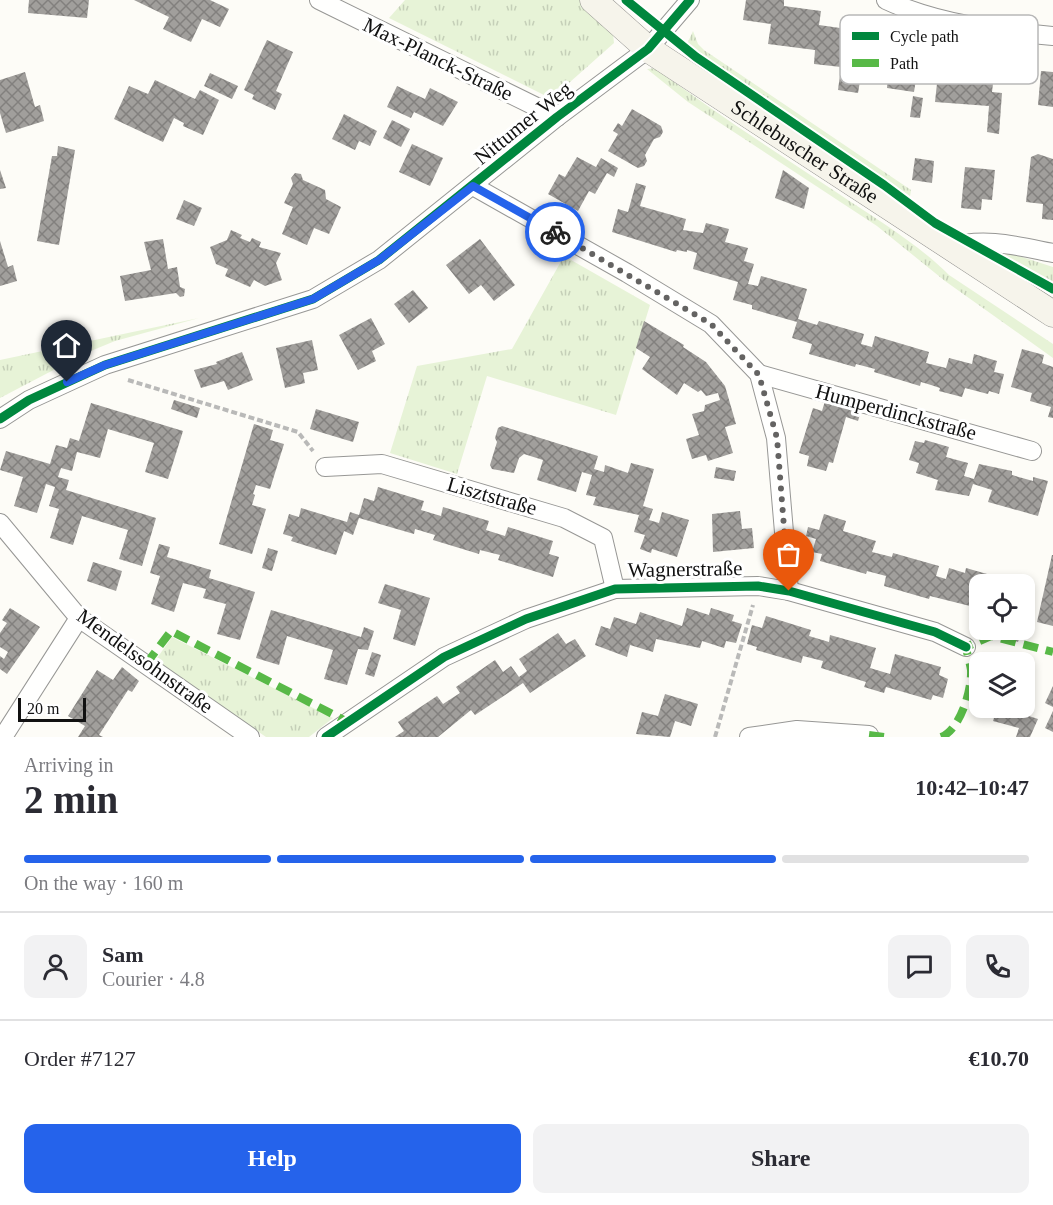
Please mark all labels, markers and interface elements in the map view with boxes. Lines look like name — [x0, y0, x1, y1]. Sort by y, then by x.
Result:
street label: Max-Planck-Straße — [359, 12, 517, 106]
legend — [840, 15, 1038, 84]
text: Cycle path — [890, 28, 959, 46]
text: Path — [890, 55, 918, 72]
street label: Nittumer Weg — [469, 76, 577, 170]
street label: Schlebuscher Straße — [727, 95, 883, 208]
courier — [525, 202, 585, 262]
icon: bike — [539, 216, 572, 249]
pin — [41, 320, 92, 382]
icon: home — [50, 329, 83, 362]
street label: Humperdinckstraße — [813, 379, 979, 445]
street label: Lisztstraße — [444, 472, 540, 520]
pin — [763, 529, 814, 591]
icon: bag — [772, 538, 805, 571]
street label: Wagnerstraße — [627, 556, 743, 582]
map controls — [969, 574, 1035, 718]
button: locate — [969, 574, 1035, 640]
street label: Mendelssohnstraße — [72, 604, 218, 718]
button: layers — [969, 652, 1035, 718]
scale bar — [18, 695, 86, 722]
text: 20 m — [27, 700, 59, 717]
text: Arriving in — [24, 754, 113, 776]
text: 10:42–10:47 — [915, 775, 1029, 800]
text: 2 min — [24, 778, 118, 821]
text: On the way · 160 m — [24, 872, 183, 894]
button: person — [24, 935, 87, 998]
button: chat — [888, 935, 951, 998]
button: phone — [966, 935, 1029, 998]
text: Sam — [102, 942, 144, 967]
text: Courier · 4.8 — [102, 968, 205, 990]
text: Order #7127 — [24, 1046, 136, 1071]
text: €10.70 — [969, 1046, 1029, 1071]
button: Help — [24, 1124, 521, 1193]
button: Share — [533, 1124, 1029, 1193]

